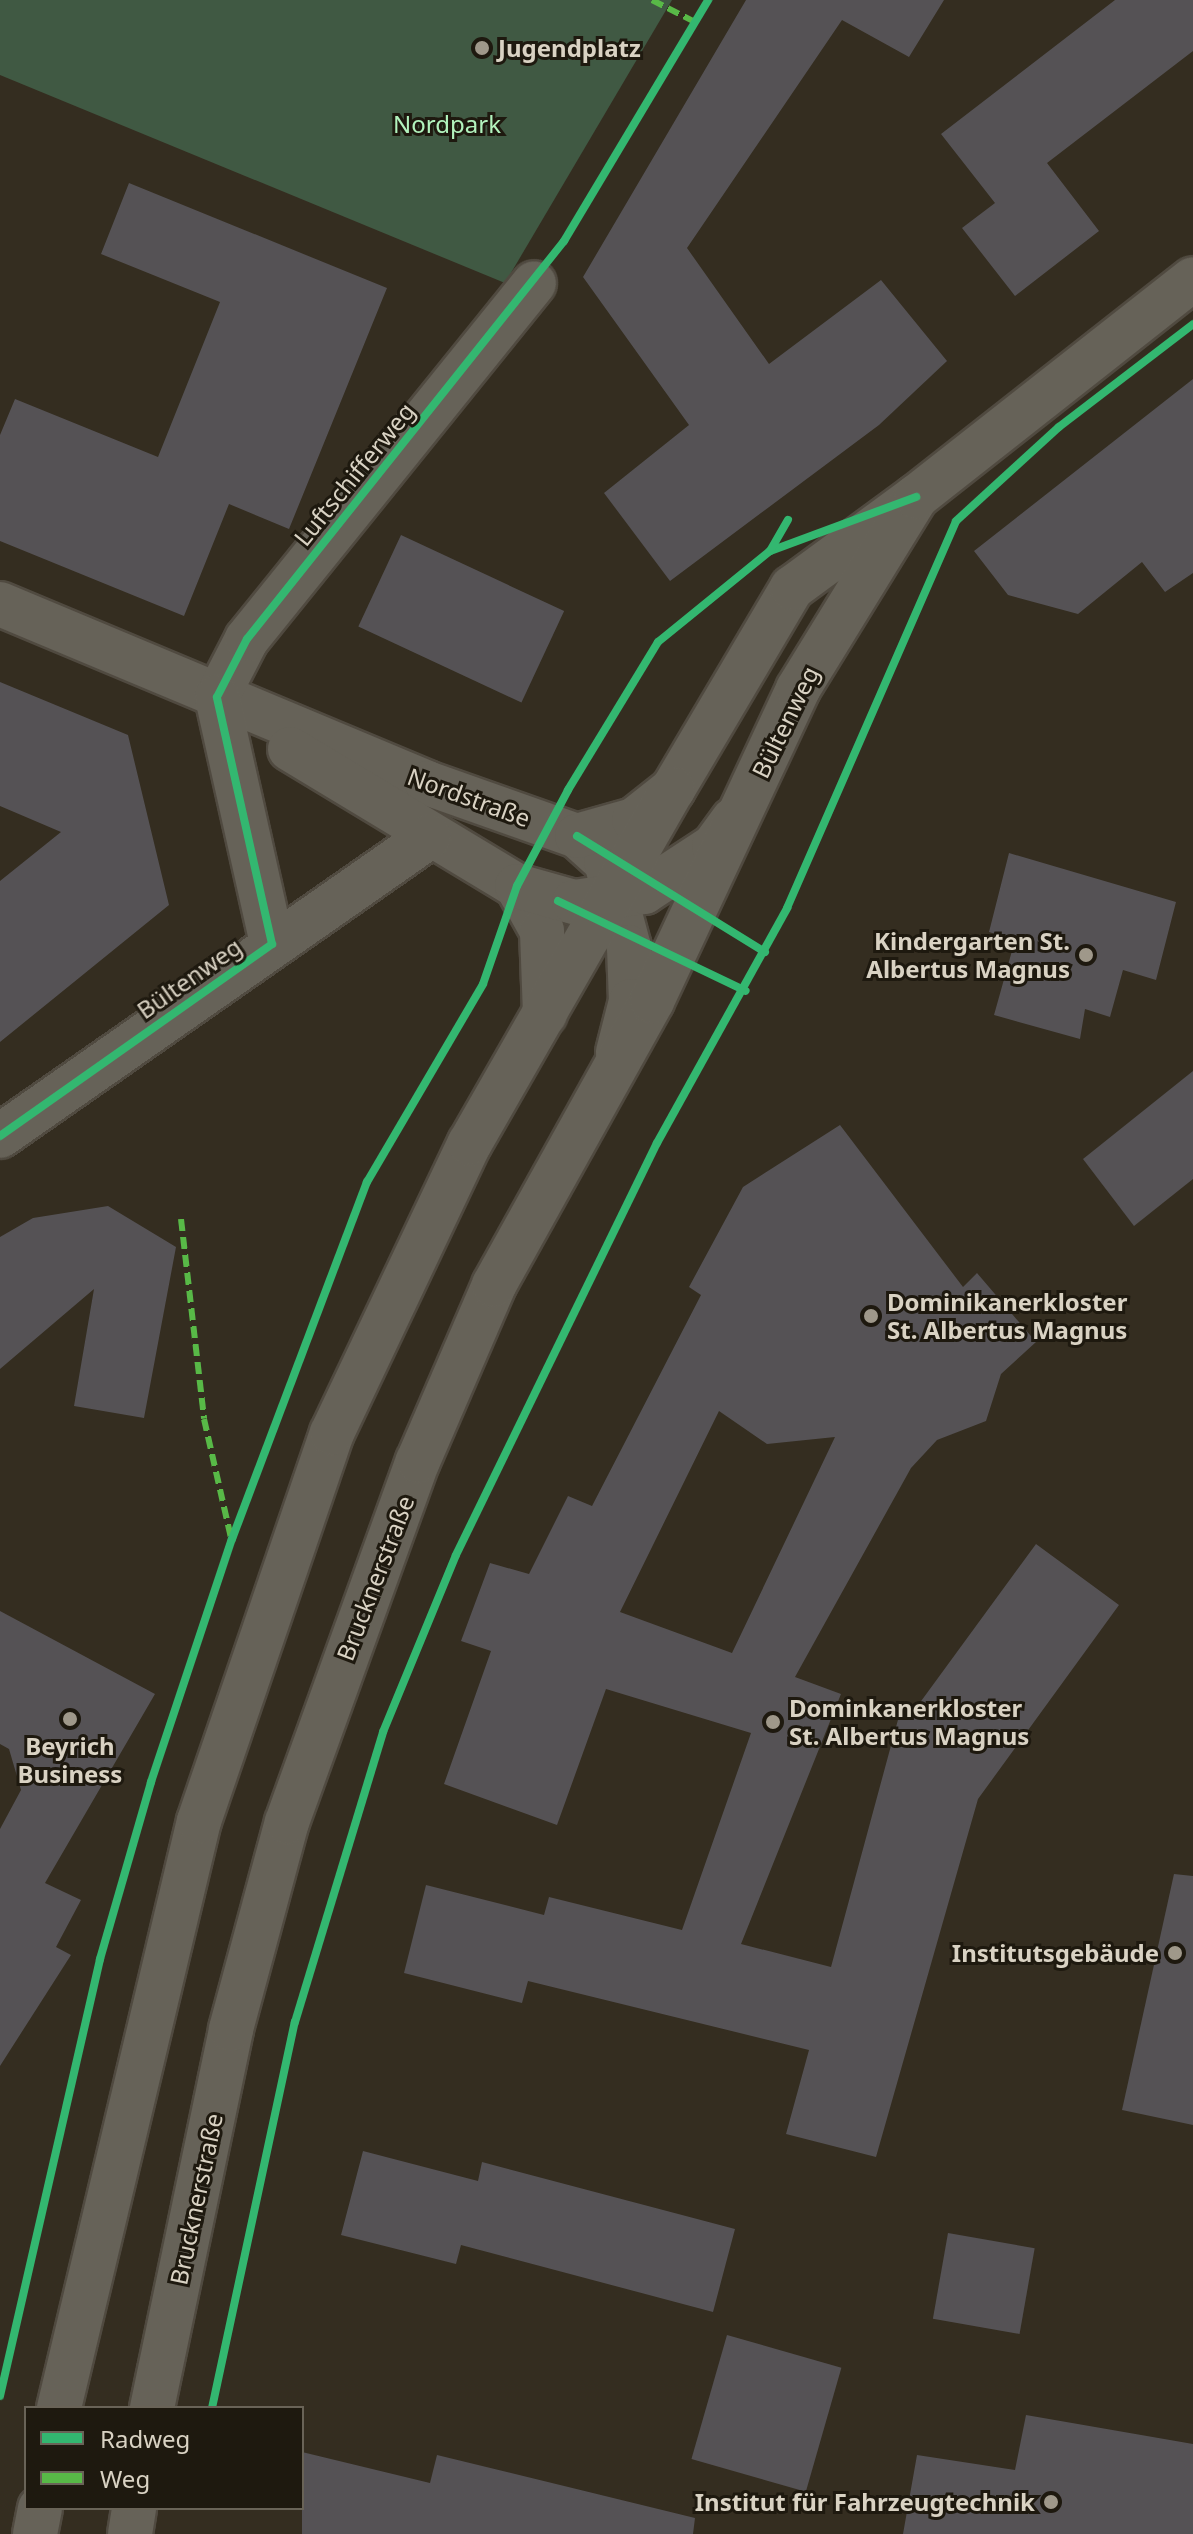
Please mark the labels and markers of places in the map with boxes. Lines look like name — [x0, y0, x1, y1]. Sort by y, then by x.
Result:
place label: Jugendplatz — [498, 34, 641, 62]
marker: Jugendplatz — [473, 39, 491, 57]
place label: Kindergarten St. Albertus Magnus — [866, 927, 1070, 983]
marker: Kindergarten St. Albertus Magnus — [1077, 946, 1095, 964]
place label: Dominikanerkloster St. Albertus Magnus — [887, 1288, 1127, 1344]
marker: Dominikanerkloster St. Albertus Magnus — [862, 1307, 880, 1325]
place label: Dominkanerkloster St. Albertus Magnus — [789, 1694, 1029, 1750]
marker: Beyrich Business — [61, 1710, 79, 1728]
marker: Dominkanerkloster St. Albertus Magnus — [764, 1713, 782, 1731]
place label: Beyrich Business — [18, 1732, 122, 1788]
place label: Institutsgebäude — [952, 1939, 1159, 1967]
marker: Institutsgebäude — [1166, 1944, 1184, 1962]
place label: Institut für Fahrzeugtechnik — [695, 2488, 1035, 2516]
marker: Institut für Fahrzeugtechnik — [1042, 2493, 1060, 2511]

